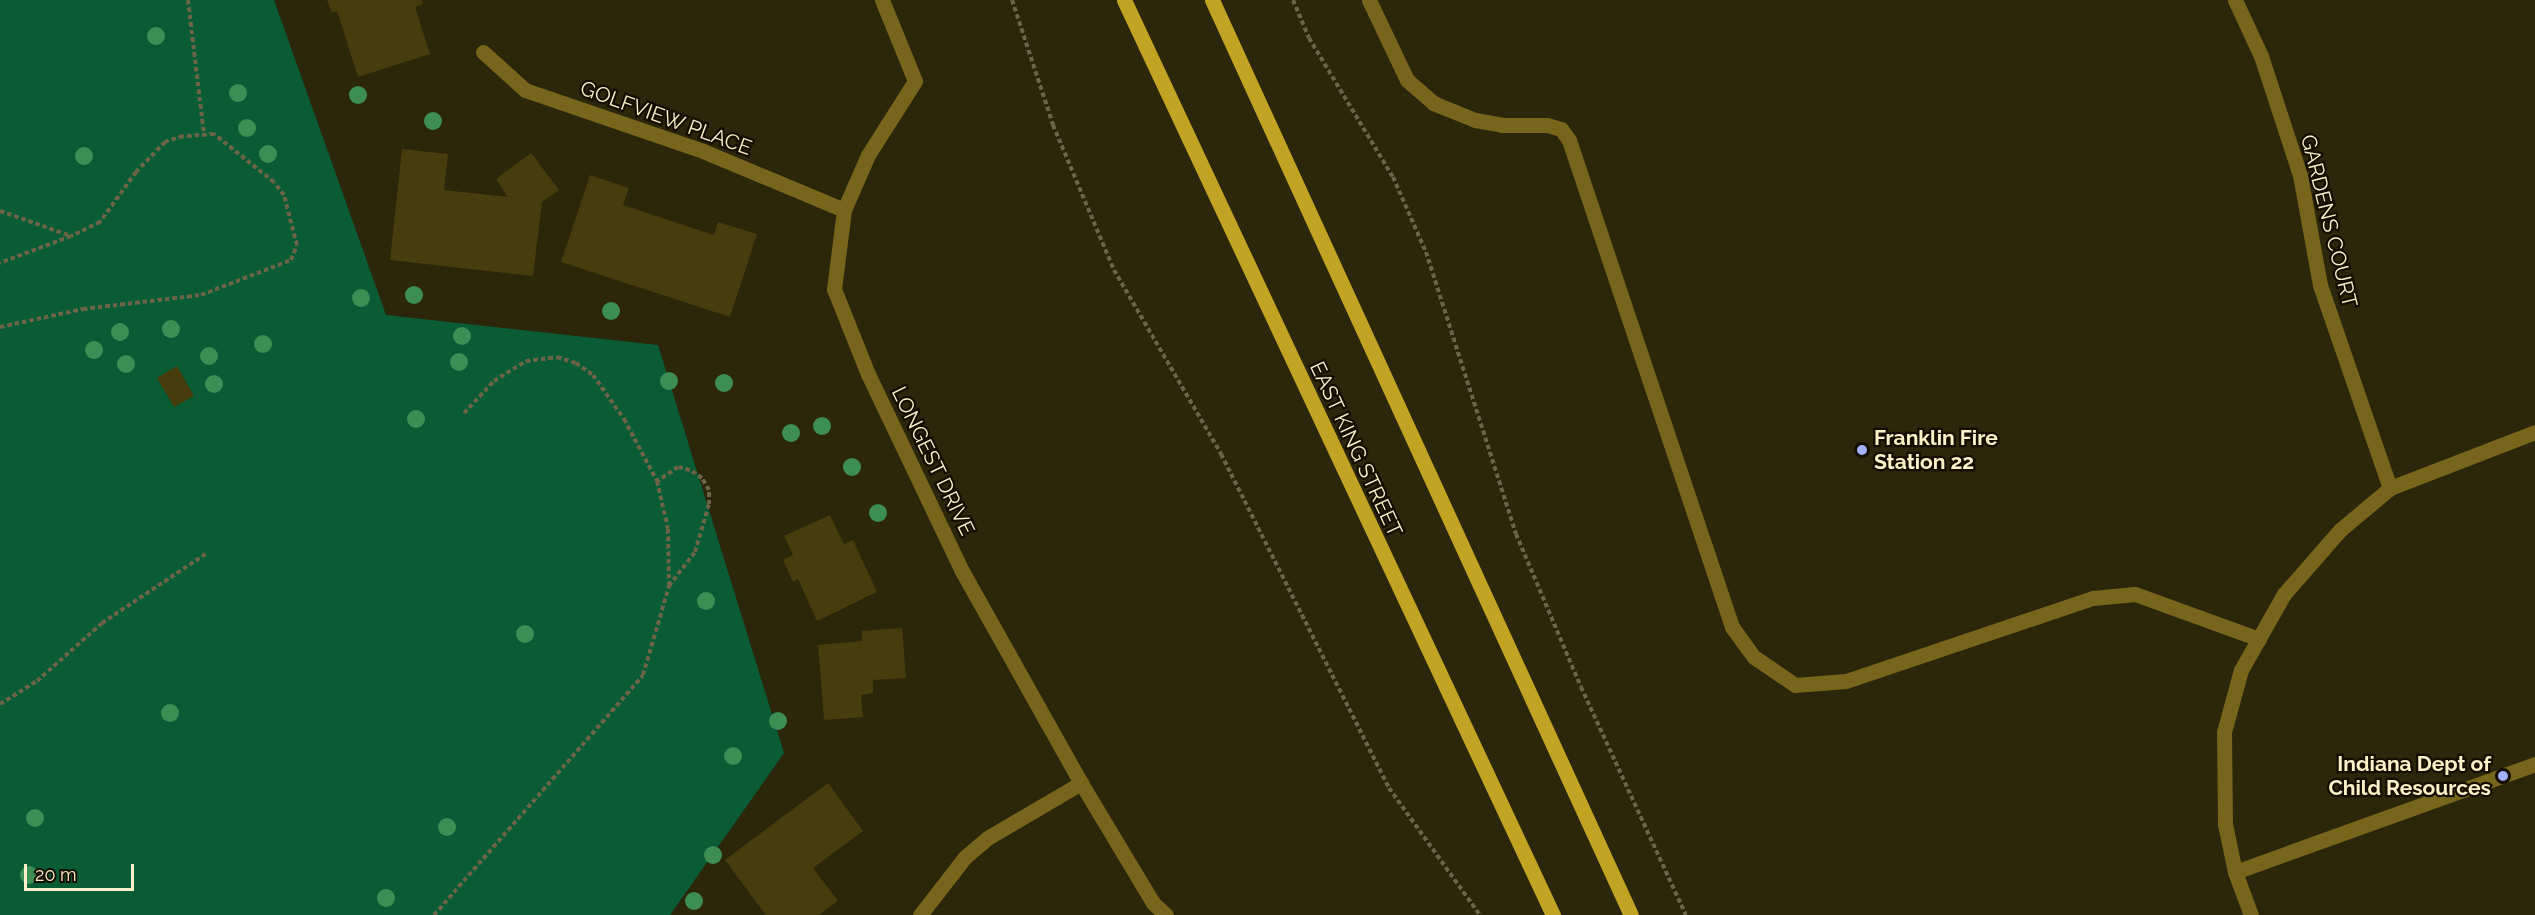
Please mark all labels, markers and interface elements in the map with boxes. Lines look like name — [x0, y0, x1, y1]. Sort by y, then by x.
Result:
street label: GOLFVIEW PLACE — [577, 75, 755, 161]
street label: GARDENS COURT — [2295, 132, 2363, 310]
street label: EAST KING STREET — [1304, 357, 1408, 541]
street label: LONGEST DRIVE — [886, 382, 980, 540]
place label: Franklin Fire Station 22 — [1874, 425, 1998, 475]
marker: Franklin Fire Station 22 — [1855, 443, 1869, 457]
place label: Indiana Dept of Child Resources — [2328, 751, 2491, 801]
marker: Indiana Dept of Child Resources — [2496, 769, 2510, 783]
scale bar — [27, 852, 136, 890]
text: 20 m — [35, 864, 77, 885]

